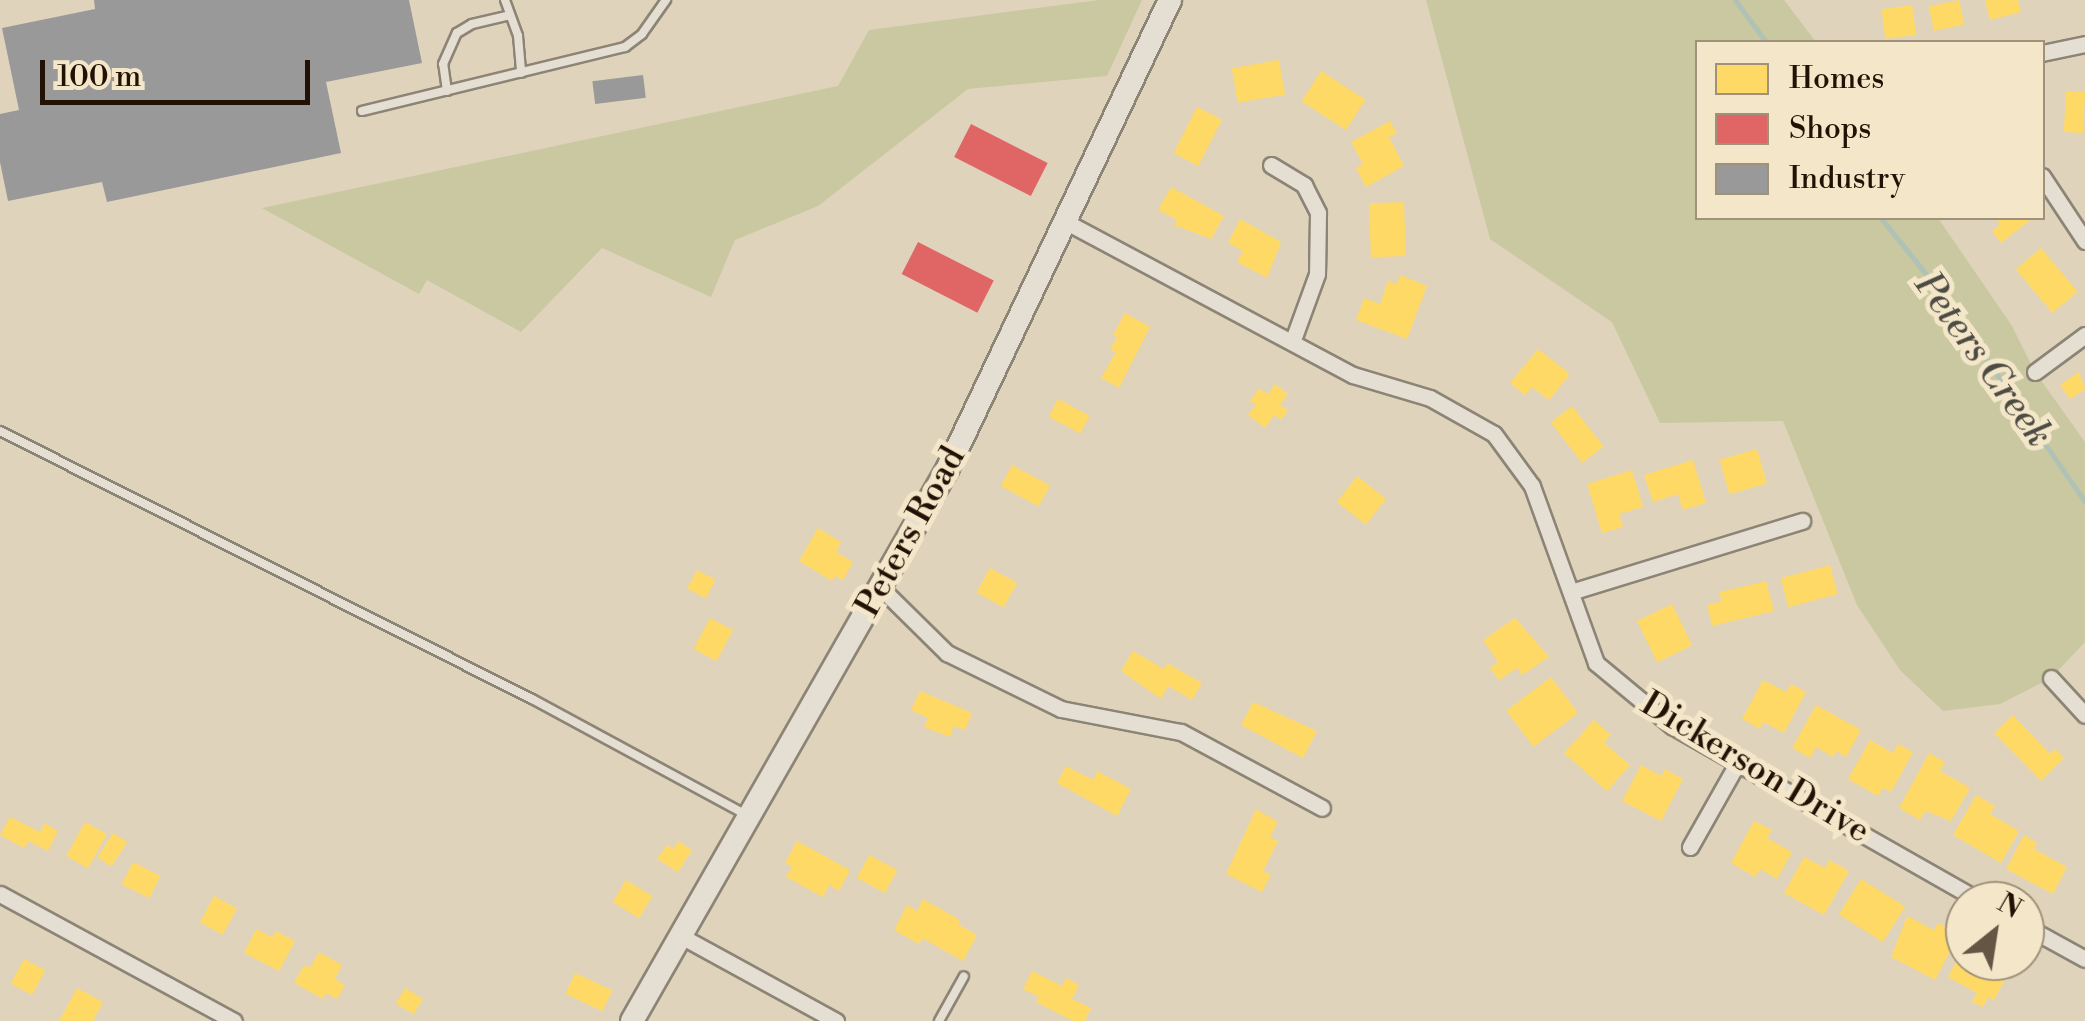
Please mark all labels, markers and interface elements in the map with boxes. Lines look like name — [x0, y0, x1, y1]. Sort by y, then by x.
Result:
scale bar — [45, 40, 315, 102]
legend — [1695, 40, 2045, 220]
text: 100 m — [57, 58, 141, 96]
text: Homes — [1789, 60, 1884, 98]
text: Shops — [1789, 110, 1871, 148]
text: Industry — [1789, 160, 1905, 198]
water label: Peters Creek — [1905, 264, 2061, 456]
street label: Peters Road — [847, 440, 975, 624]
street label: Dickerson Drive — [1633, 683, 1877, 853]
north arrow — [1945, 881, 2045, 981]
text: N — [1991, 886, 2028, 927]

